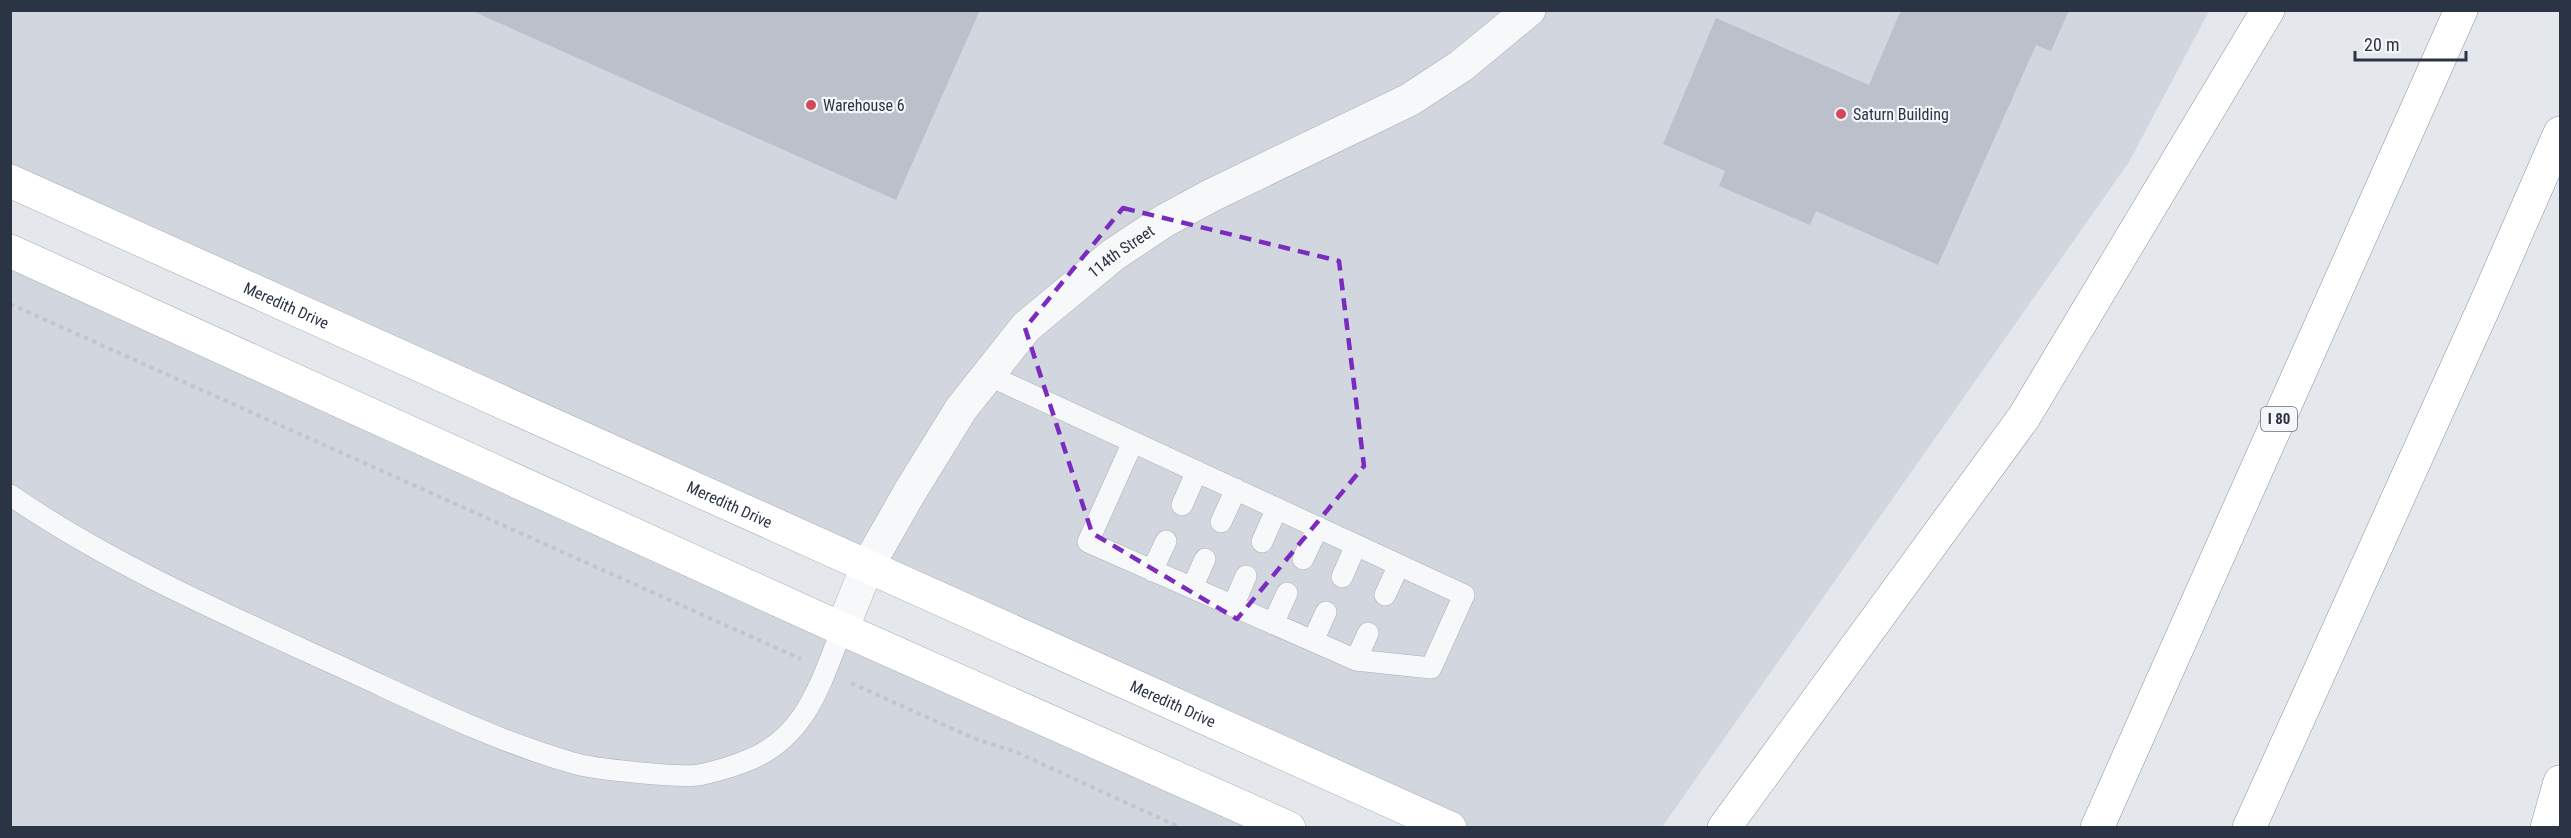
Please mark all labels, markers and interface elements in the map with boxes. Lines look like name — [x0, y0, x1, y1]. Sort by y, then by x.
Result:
scale bar — [2355, 24, 2466, 62]
text: 20 m — [2364, 34, 2399, 55]
place label: Warehouse 6 — [823, 96, 905, 115]
marker: Warehouse 6 — [804, 98, 818, 112]
place label: Saturn Building — [1853, 105, 1949, 124]
marker: Saturn Building — [1834, 107, 1848, 121]
street label: 114th Street — [1084, 221, 1158, 282]
street label: Meredith Drive — [241, 278, 332, 333]
road number: I 80 — [2261, 407, 2297, 431]
street label: Meredith Drive — [684, 477, 775, 532]
street label: Meredith Drive — [1127, 677, 1218, 731]

